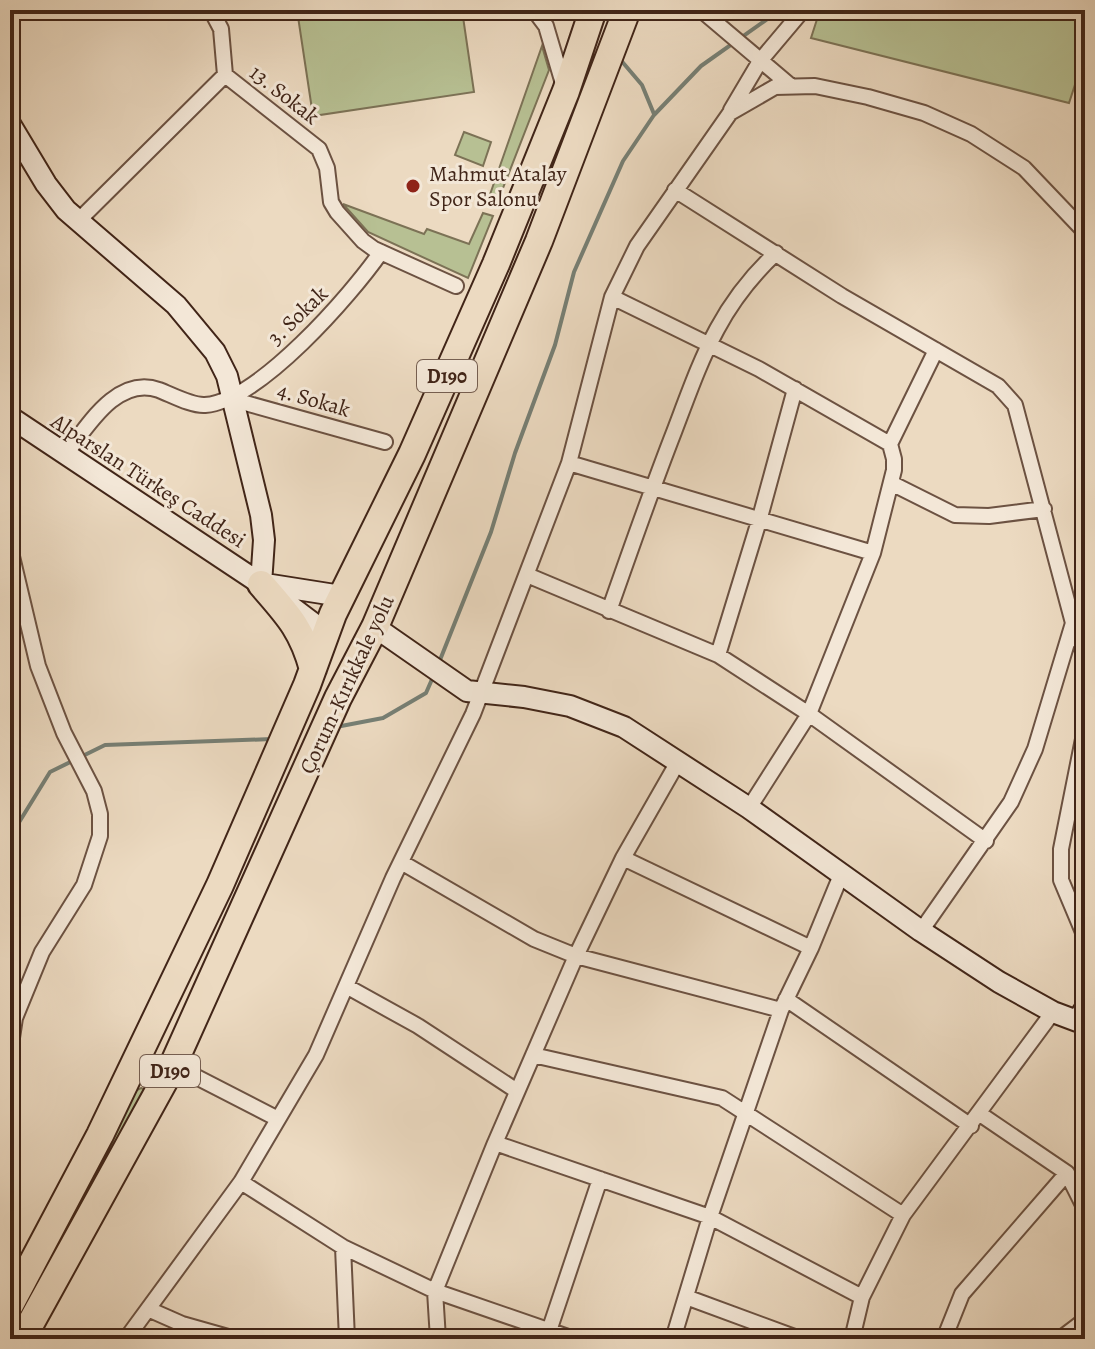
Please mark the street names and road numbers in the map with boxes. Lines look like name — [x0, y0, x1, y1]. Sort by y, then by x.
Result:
street label: 13. Sokak — [243, 58, 326, 132]
street label: 3. Sokak — [261, 279, 335, 352]
road number: D190 — [417, 360, 477, 392]
street label: 4. Sokak — [274, 375, 354, 425]
street label: Alparslan Türkeş Caddesi — [44, 406, 252, 555]
street label: Çorum-Kırıkkale yolu — [292, 590, 402, 779]
road number: D190 — [140, 1055, 200, 1087]

